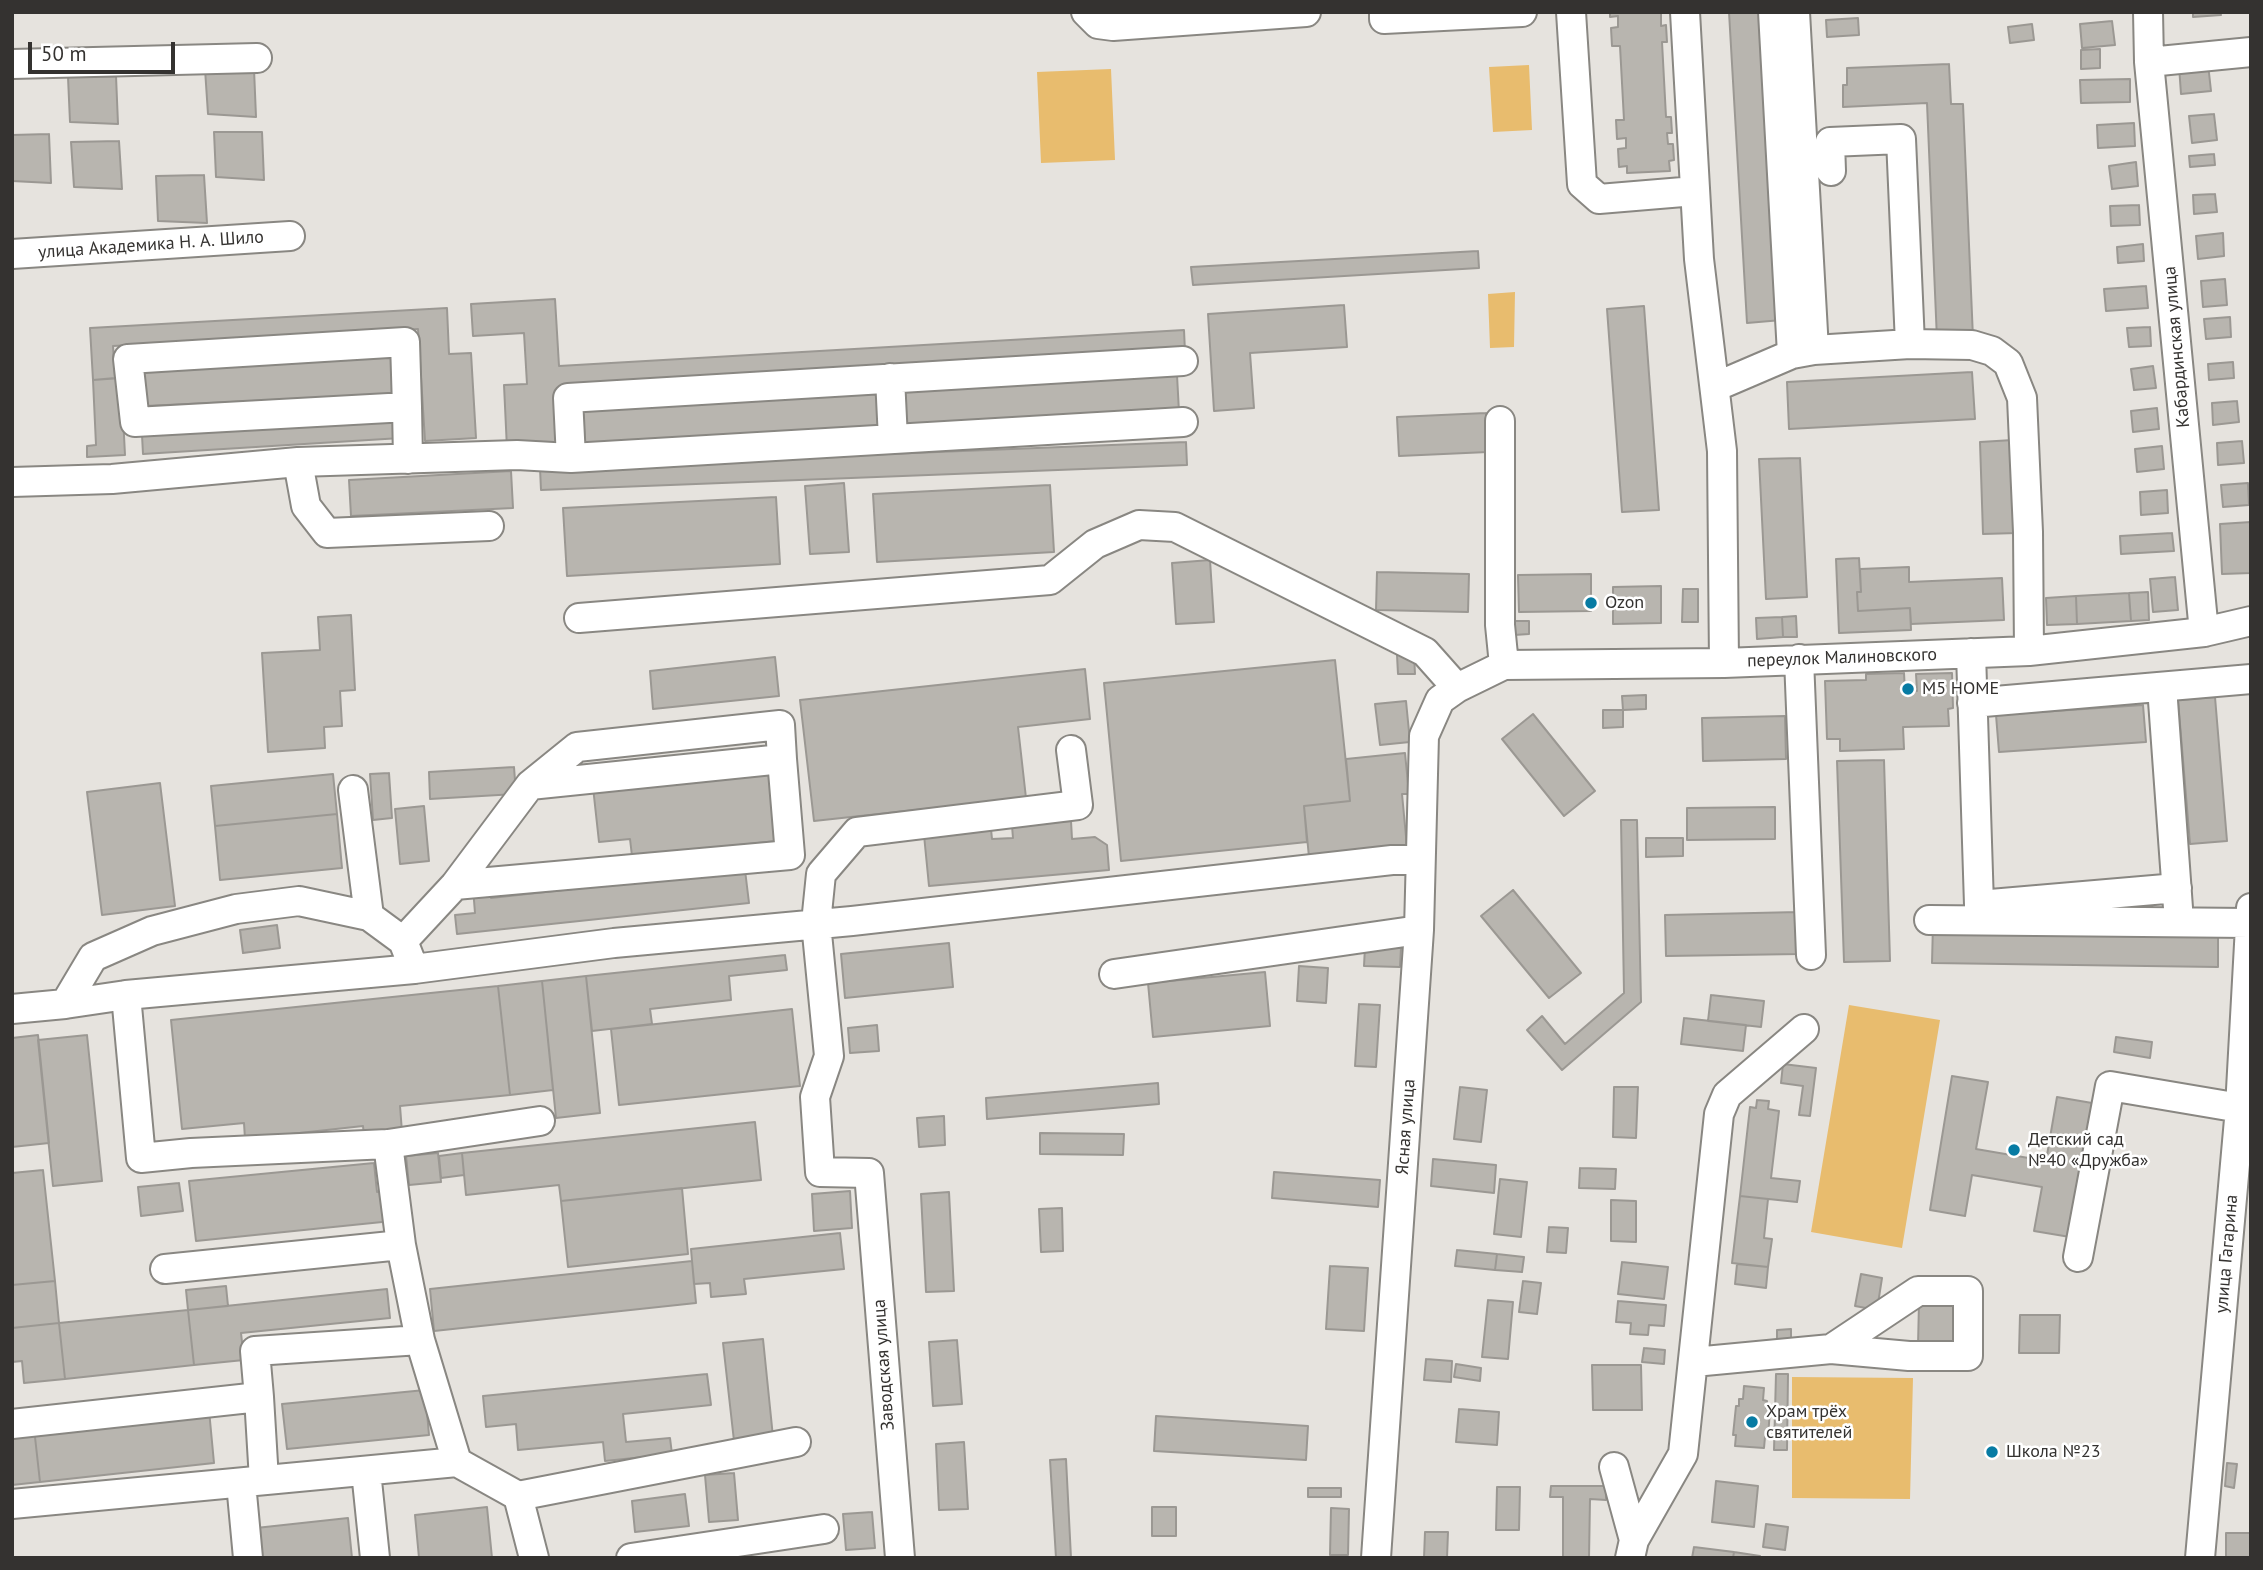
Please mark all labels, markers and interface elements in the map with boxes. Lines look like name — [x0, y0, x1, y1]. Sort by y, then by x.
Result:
scale bar — [32, 28, 178, 72]
text: 50 m — [41, 40, 87, 67]
street label: улица Академика Н. А. Шило — [37, 226, 265, 264]
street label: Кабардинская улица — [2159, 265, 2195, 429]
place label: Ozon — [1605, 592, 1644, 614]
marker: Ozon — [1583, 595, 1599, 611]
street label: переулок Малиновского — [1747, 644, 1937, 672]
place label: M5 HOME — [1922, 678, 1999, 700]
marker: M5 HOME — [1900, 681, 1916, 697]
street label: Ясная улица — [1392, 1078, 1420, 1176]
place label: Детский сад №40 «Дружба» — [2028, 1129, 2148, 1172]
marker: Детский сад №40 «Дружба» — [2006, 1142, 2022, 1158]
street label: улица Гагарина — [2211, 1194, 2243, 1314]
street label: Заводская улица — [869, 1299, 899, 1431]
place label: Храм трёх святителей — [1766, 1401, 1852, 1444]
marker: Храм трёх святителей — [1744, 1414, 1760, 1430]
place label: Школа №23 — [2006, 1441, 2101, 1463]
marker: Школа №23 — [1984, 1444, 2000, 1460]

